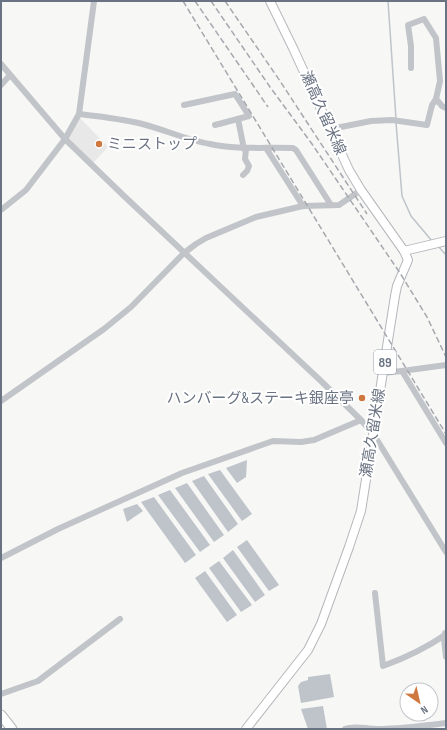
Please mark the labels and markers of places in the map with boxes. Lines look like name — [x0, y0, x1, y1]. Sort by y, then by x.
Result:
place label: ミニストップ — [107, 135, 197, 154]
marker: ミニストップ — [94, 139, 104, 149]
place label: ハンバーグ&ステーキ銀座亭 — [166, 389, 354, 408]
marker: ハンバーグ&ステーキ銀座亭 — [357, 393, 367, 403]

